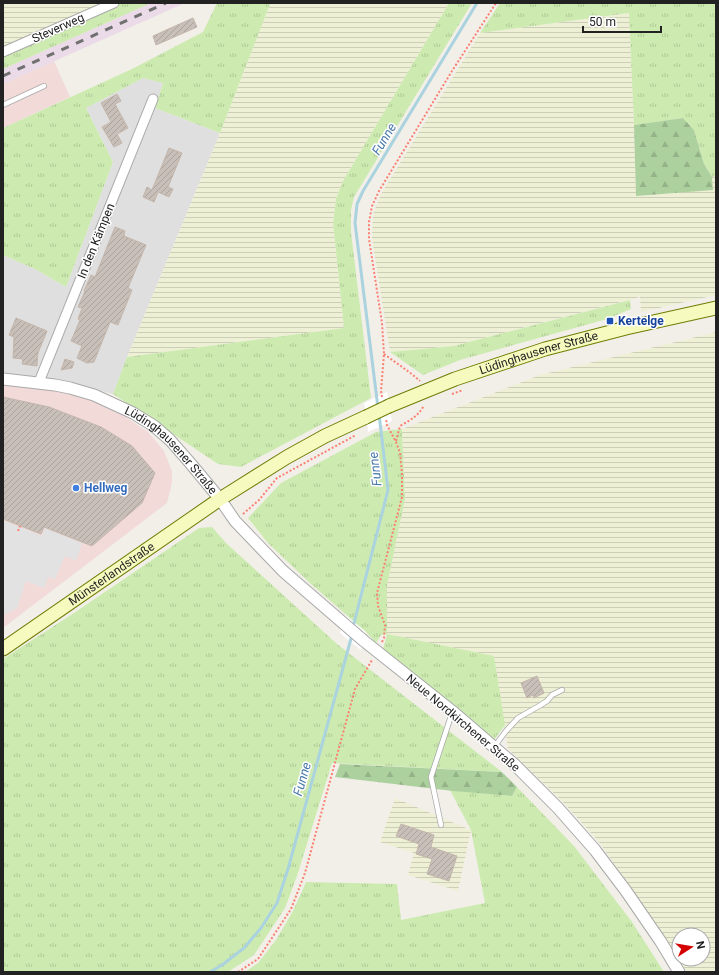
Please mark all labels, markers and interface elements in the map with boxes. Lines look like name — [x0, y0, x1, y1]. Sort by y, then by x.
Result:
scale bar — [583, 8, 661, 34]
street label: Steverweg — [30, 10, 86, 46]
text: 50 m — [589, 15, 616, 29]
water label: Funne — [369, 120, 399, 158]
street label: In den Kämpen — [75, 201, 117, 281]
place label: Kertelge — [618, 314, 664, 328]
marker: Kertelge — [605, 316, 615, 326]
street label: Lüdinghausener Straße — [477, 329, 599, 377]
street label: Lüdinghausener Straße — [123, 403, 220, 497]
water label: Funne — [365, 451, 385, 487]
place label: Hellweg — [84, 481, 128, 495]
marker: Hellweg — [71, 483, 81, 493]
street label: Münsterlandstraße — [66, 539, 157, 608]
street label: Neue Nordkirchener Straße — [403, 671, 523, 775]
water label: Funne — [290, 760, 314, 798]
north arrow — [671, 927, 711, 967]
text: N — [693, 940, 708, 950]

